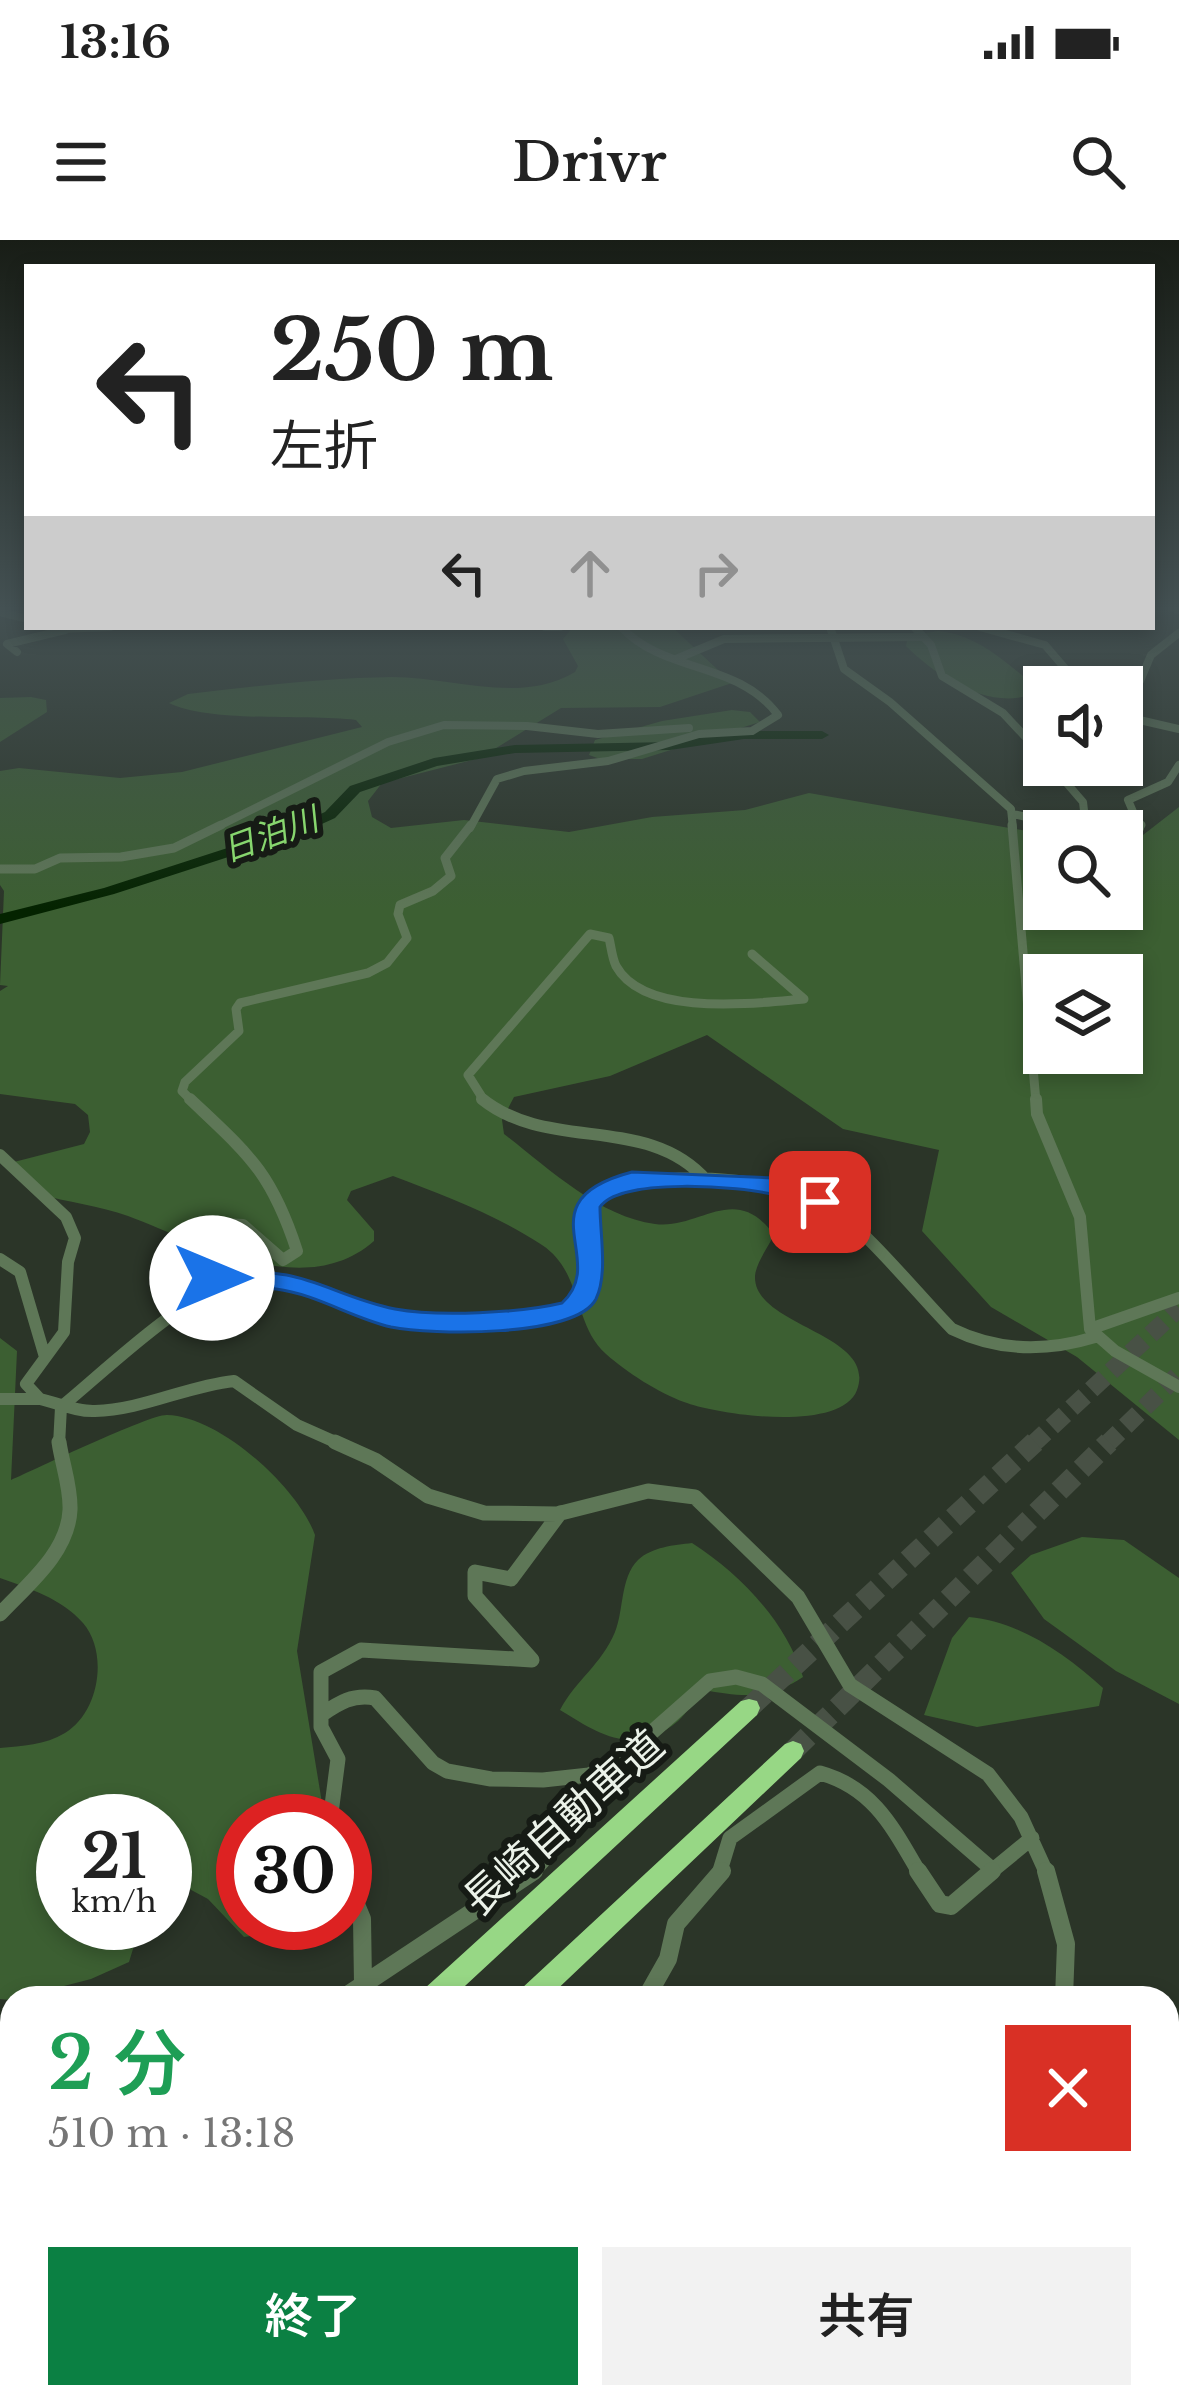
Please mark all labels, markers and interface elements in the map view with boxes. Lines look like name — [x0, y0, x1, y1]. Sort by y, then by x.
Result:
text: 13:16 — [60, 14, 171, 70]
icon: menu — [48, 129, 114, 195]
text: Drivr — [512, 129, 667, 196]
icon: search — [1065, 129, 1131, 195]
text: 250 m — [270, 299, 553, 403]
icon: left — [72, 312, 228, 468]
text: 左折 — [270, 413, 378, 480]
icon: left — [431, 540, 497, 606]
icon: ahead — [557, 540, 623, 606]
icon: right — [683, 540, 749, 606]
map controls — [1023, 666, 1143, 1074]
button: sound — [1023, 666, 1143, 786]
water label: 日泊川 — [217, 797, 327, 871]
button: search — [1023, 810, 1143, 930]
button: layers — [1023, 954, 1143, 1074]
pin — [769, 1151, 871, 1253]
icon: arrive — [787, 1169, 853, 1235]
position arrow — [149, 1215, 275, 1341]
street label: 長崎自動車道 — [452, 1718, 674, 1926]
speed limit sign: 30 — [216, 1794, 372, 1950]
text: 21 — [81, 1820, 147, 1894]
text: km/h — [71, 1883, 157, 1920]
text: 2 分 — [48, 2019, 186, 2108]
button: close — [1005, 2025, 1131, 2151]
text: 510 m · 13:18 — [48, 2109, 296, 2158]
button: 終了 — [48, 2247, 578, 2385]
button: 共有 — [602, 2247, 1131, 2385]

